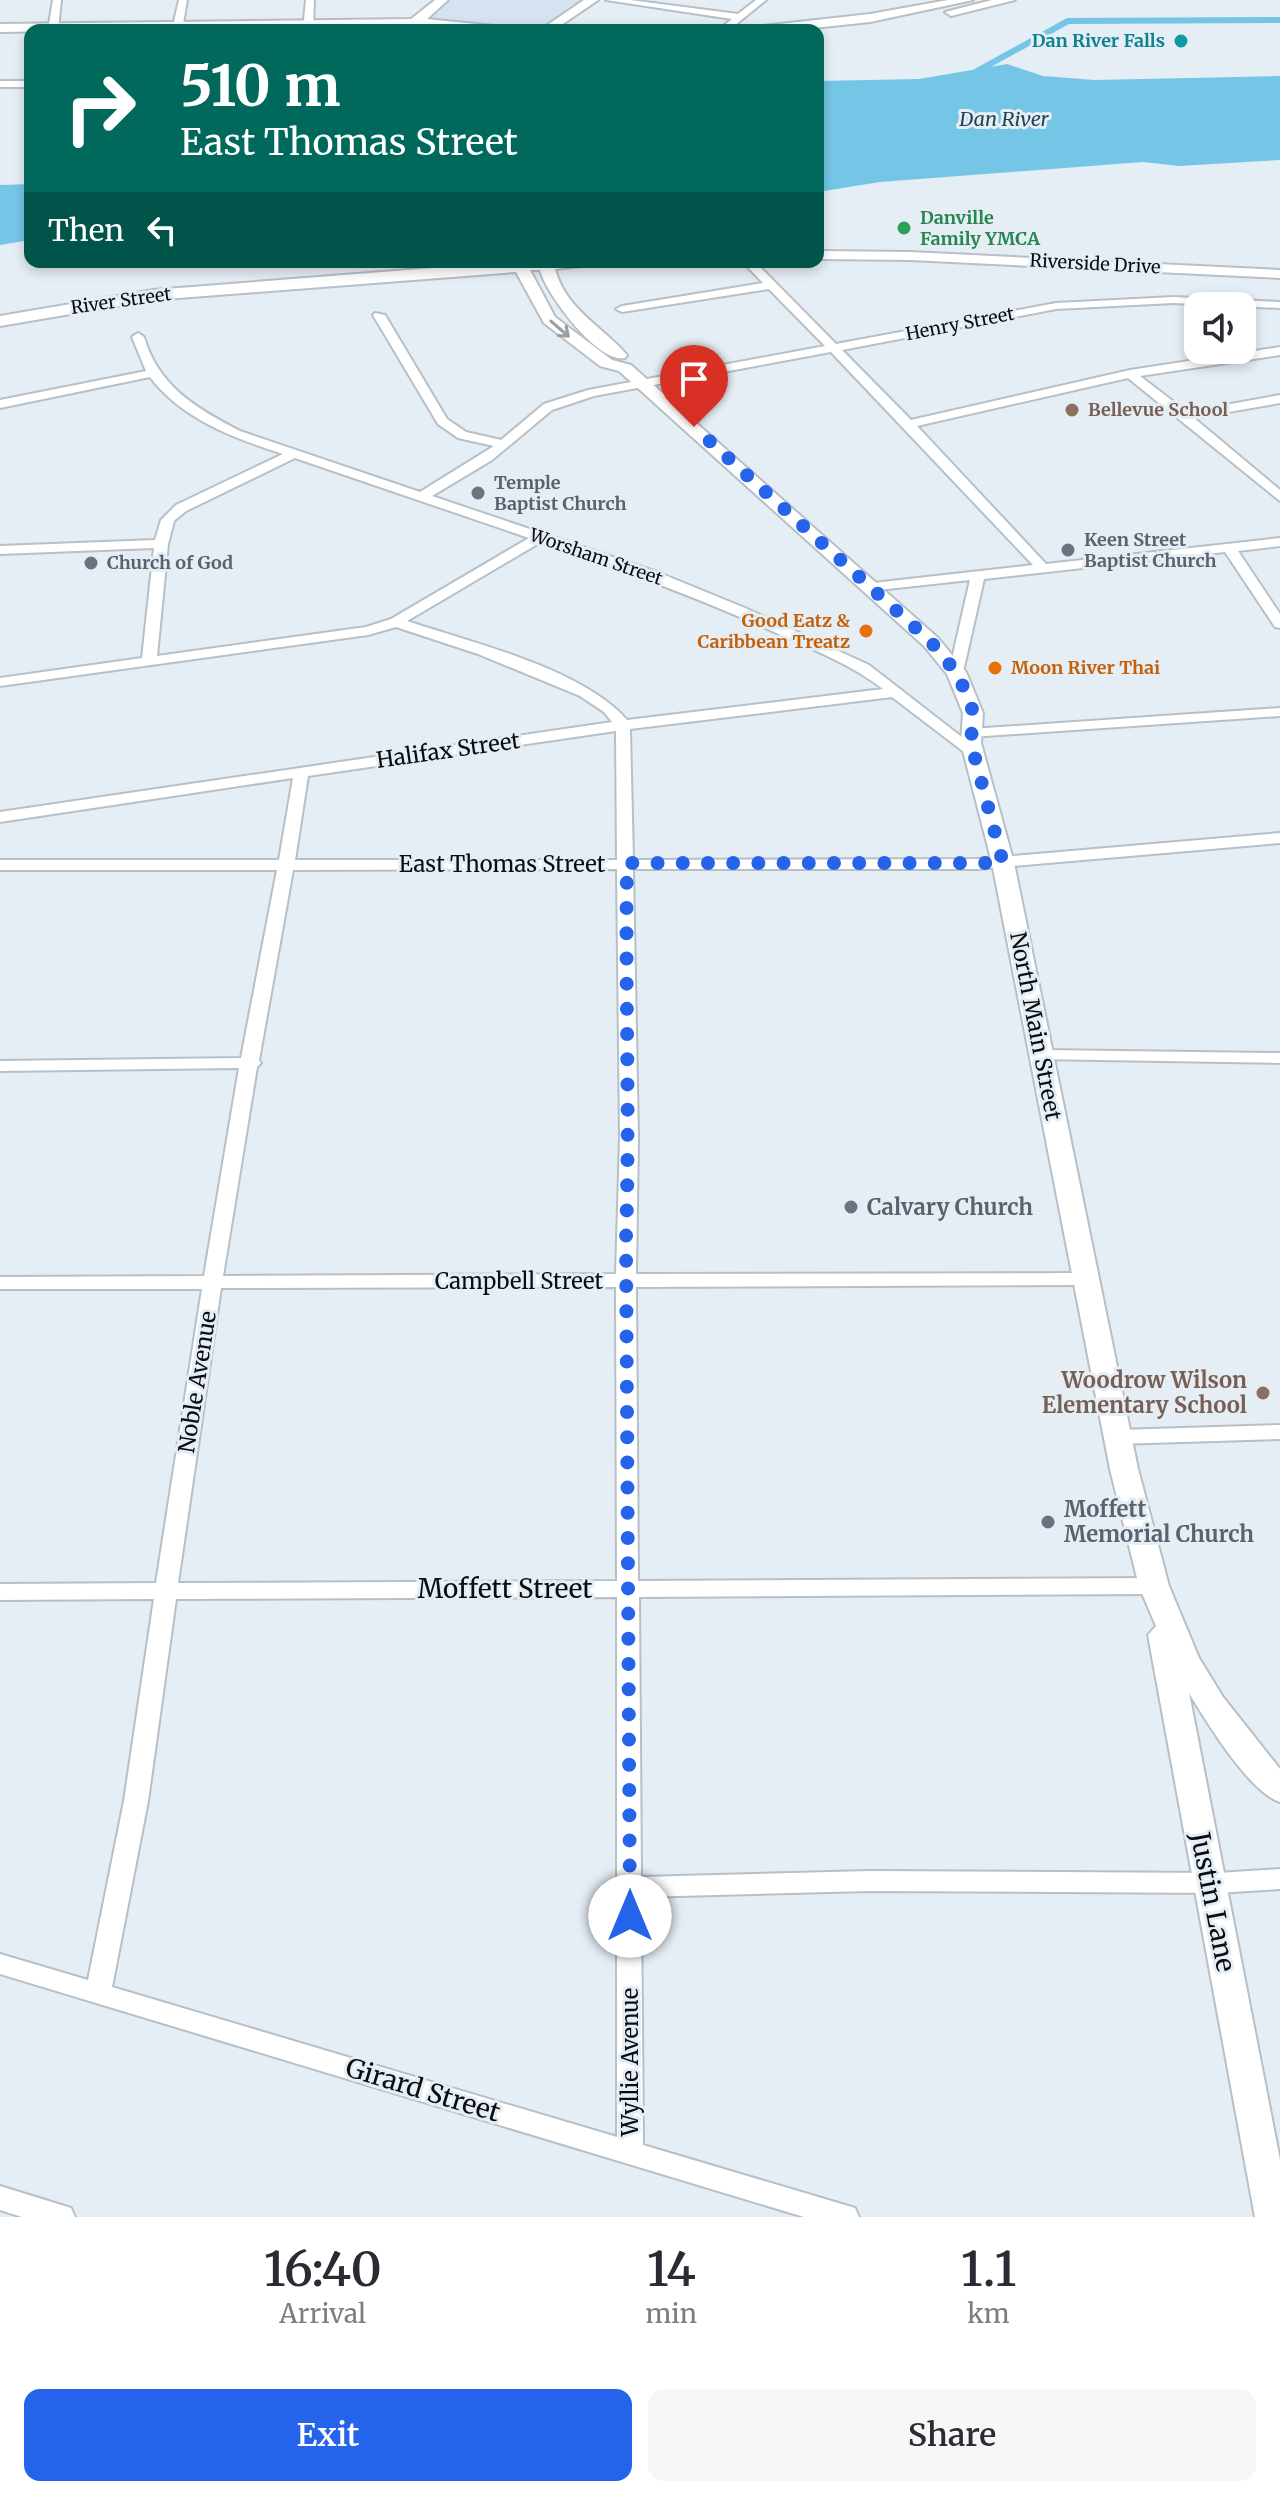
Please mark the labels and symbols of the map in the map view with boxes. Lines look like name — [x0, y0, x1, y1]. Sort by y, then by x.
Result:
place label: Dan River Falls — [1032, 29, 1165, 52]
marker: Dan River Falls — [1172, 32, 1190, 50]
water label: Dan River — [958, 106, 1050, 131]
place label: Danville Family YMCA — [920, 206, 1040, 250]
marker: Danville Family YMCA — [895, 219, 913, 237]
street label: Riverside Drive — [1029, 249, 1161, 278]
street label: River Street — [69, 282, 173, 319]
street label: Henry Street — [904, 302, 1016, 345]
one-way arrow — [550, 320, 570, 338]
pin — [660, 345, 728, 427]
place label: Bellevue School — [1088, 398, 1228, 421]
marker: Bellevue School — [1063, 401, 1081, 419]
place label: Temple Baptist Church — [494, 471, 626, 515]
marker: Temple Baptist Church — [469, 484, 487, 502]
street label: Worsham Street — [526, 523, 666, 590]
place label: Keen Street Baptist Church — [1084, 528, 1216, 572]
marker: Keen Street Baptist Church — [1059, 541, 1077, 559]
place label: Church of God — [107, 551, 233, 574]
marker: Church of God — [82, 554, 100, 572]
place label: Good Eatz & Caribbean Treatz — [697, 609, 850, 653]
marker: Good Eatz & Caribbean Treatz — [857, 622, 875, 640]
place label: Moon River Thai — [1011, 656, 1160, 679]
marker: Moon River Thai — [986, 659, 1004, 677]
street label: Halifax Street — [374, 726, 522, 774]
street label: East Thomas Street — [399, 850, 606, 878]
street label: North Main Street — [1004, 929, 1068, 1123]
place label: Calvary Church — [867, 1193, 1033, 1221]
marker: Calvary Church — [842, 1198, 860, 1216]
street label: Campbell Street — [435, 1267, 604, 1295]
street label: Noble Avenue — [172, 1309, 222, 1455]
place label: Woodrow Wilson Elementary School — [1042, 1366, 1247, 1419]
marker: Woodrow Wilson Elementary School — [1254, 1384, 1272, 1402]
place label: Moffett Memorial Church — [1064, 1495, 1254, 1548]
marker: Moffett Memorial Church — [1039, 1513, 1057, 1531]
street label: Moffett Street — [418, 1572, 592, 1605]
street label: Justin Lane — [1184, 1828, 1243, 1975]
position arrow — [588, 1874, 672, 1958]
street label: Wyllie Avenue — [616, 1988, 644, 2137]
street label: Girard Street — [342, 2050, 504, 2129]

